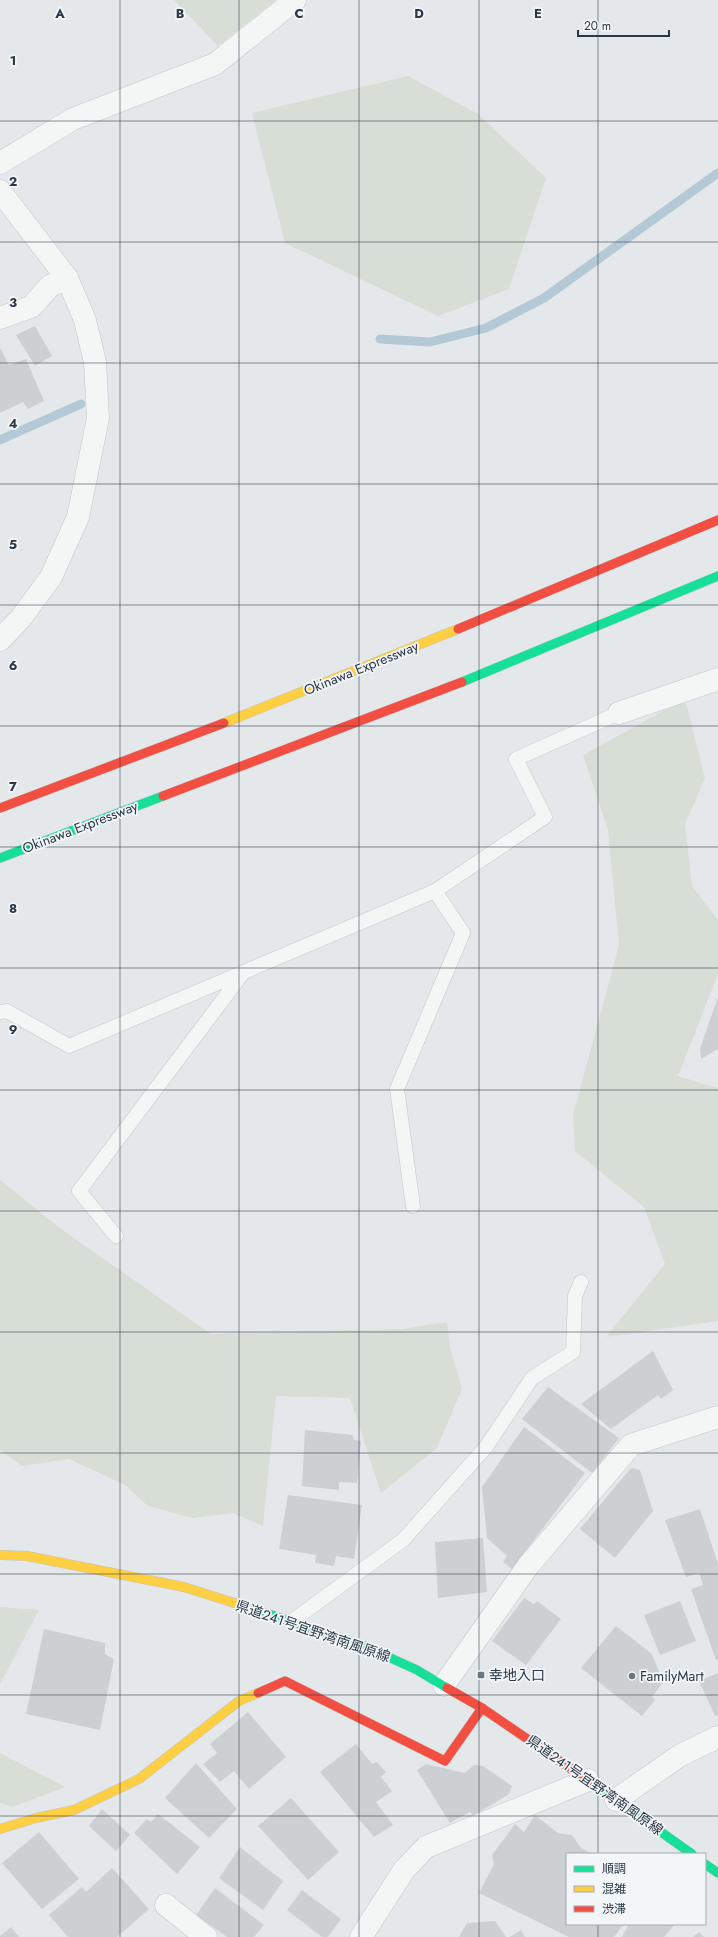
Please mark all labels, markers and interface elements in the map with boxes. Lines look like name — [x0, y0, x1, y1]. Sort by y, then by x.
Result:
text: A — [54, 4, 65, 23]
text: B — [176, 4, 185, 23]
text: C — [294, 4, 304, 23]
text: D — [414, 4, 424, 23]
text: E — [534, 4, 542, 23]
scale bar — [578, 12, 669, 38]
text: 20 m — [584, 17, 611, 35]
text: 1 — [10, 51, 16, 70]
text: 2 — [9, 172, 17, 191]
text: 3 — [9, 293, 17, 312]
text: 4 — [8, 414, 18, 433]
text: 5 — [9, 535, 17, 554]
street label: Okinawa Expressway — [301, 636, 422, 700]
text: 6 — [9, 656, 18, 675]
text: 7 — [9, 777, 17, 796]
street label: Okinawa Expressway — [19, 795, 141, 858]
text: 8 — [9, 899, 17, 918]
text: 9 — [9, 1020, 18, 1039]
street label: 県道241号宜野湾南風原線 — [233, 1595, 393, 1667]
place label: 幸地入口 — [489, 1665, 545, 1685]
place label: FamilyMart — [640, 1666, 704, 1686]
marker: 幸地入口 — [476, 1670, 486, 1680]
marker: FamilyMart — [627, 1671, 637, 1681]
street label: 県道241号宜野湾南風原線 — [523, 1730, 667, 1840]
legend — [566, 1853, 706, 1925]
text: 順調 — [602, 1860, 626, 1878]
text: 混雑 — [602, 1880, 626, 1898]
text: 渋滞 — [602, 1900, 626, 1918]

